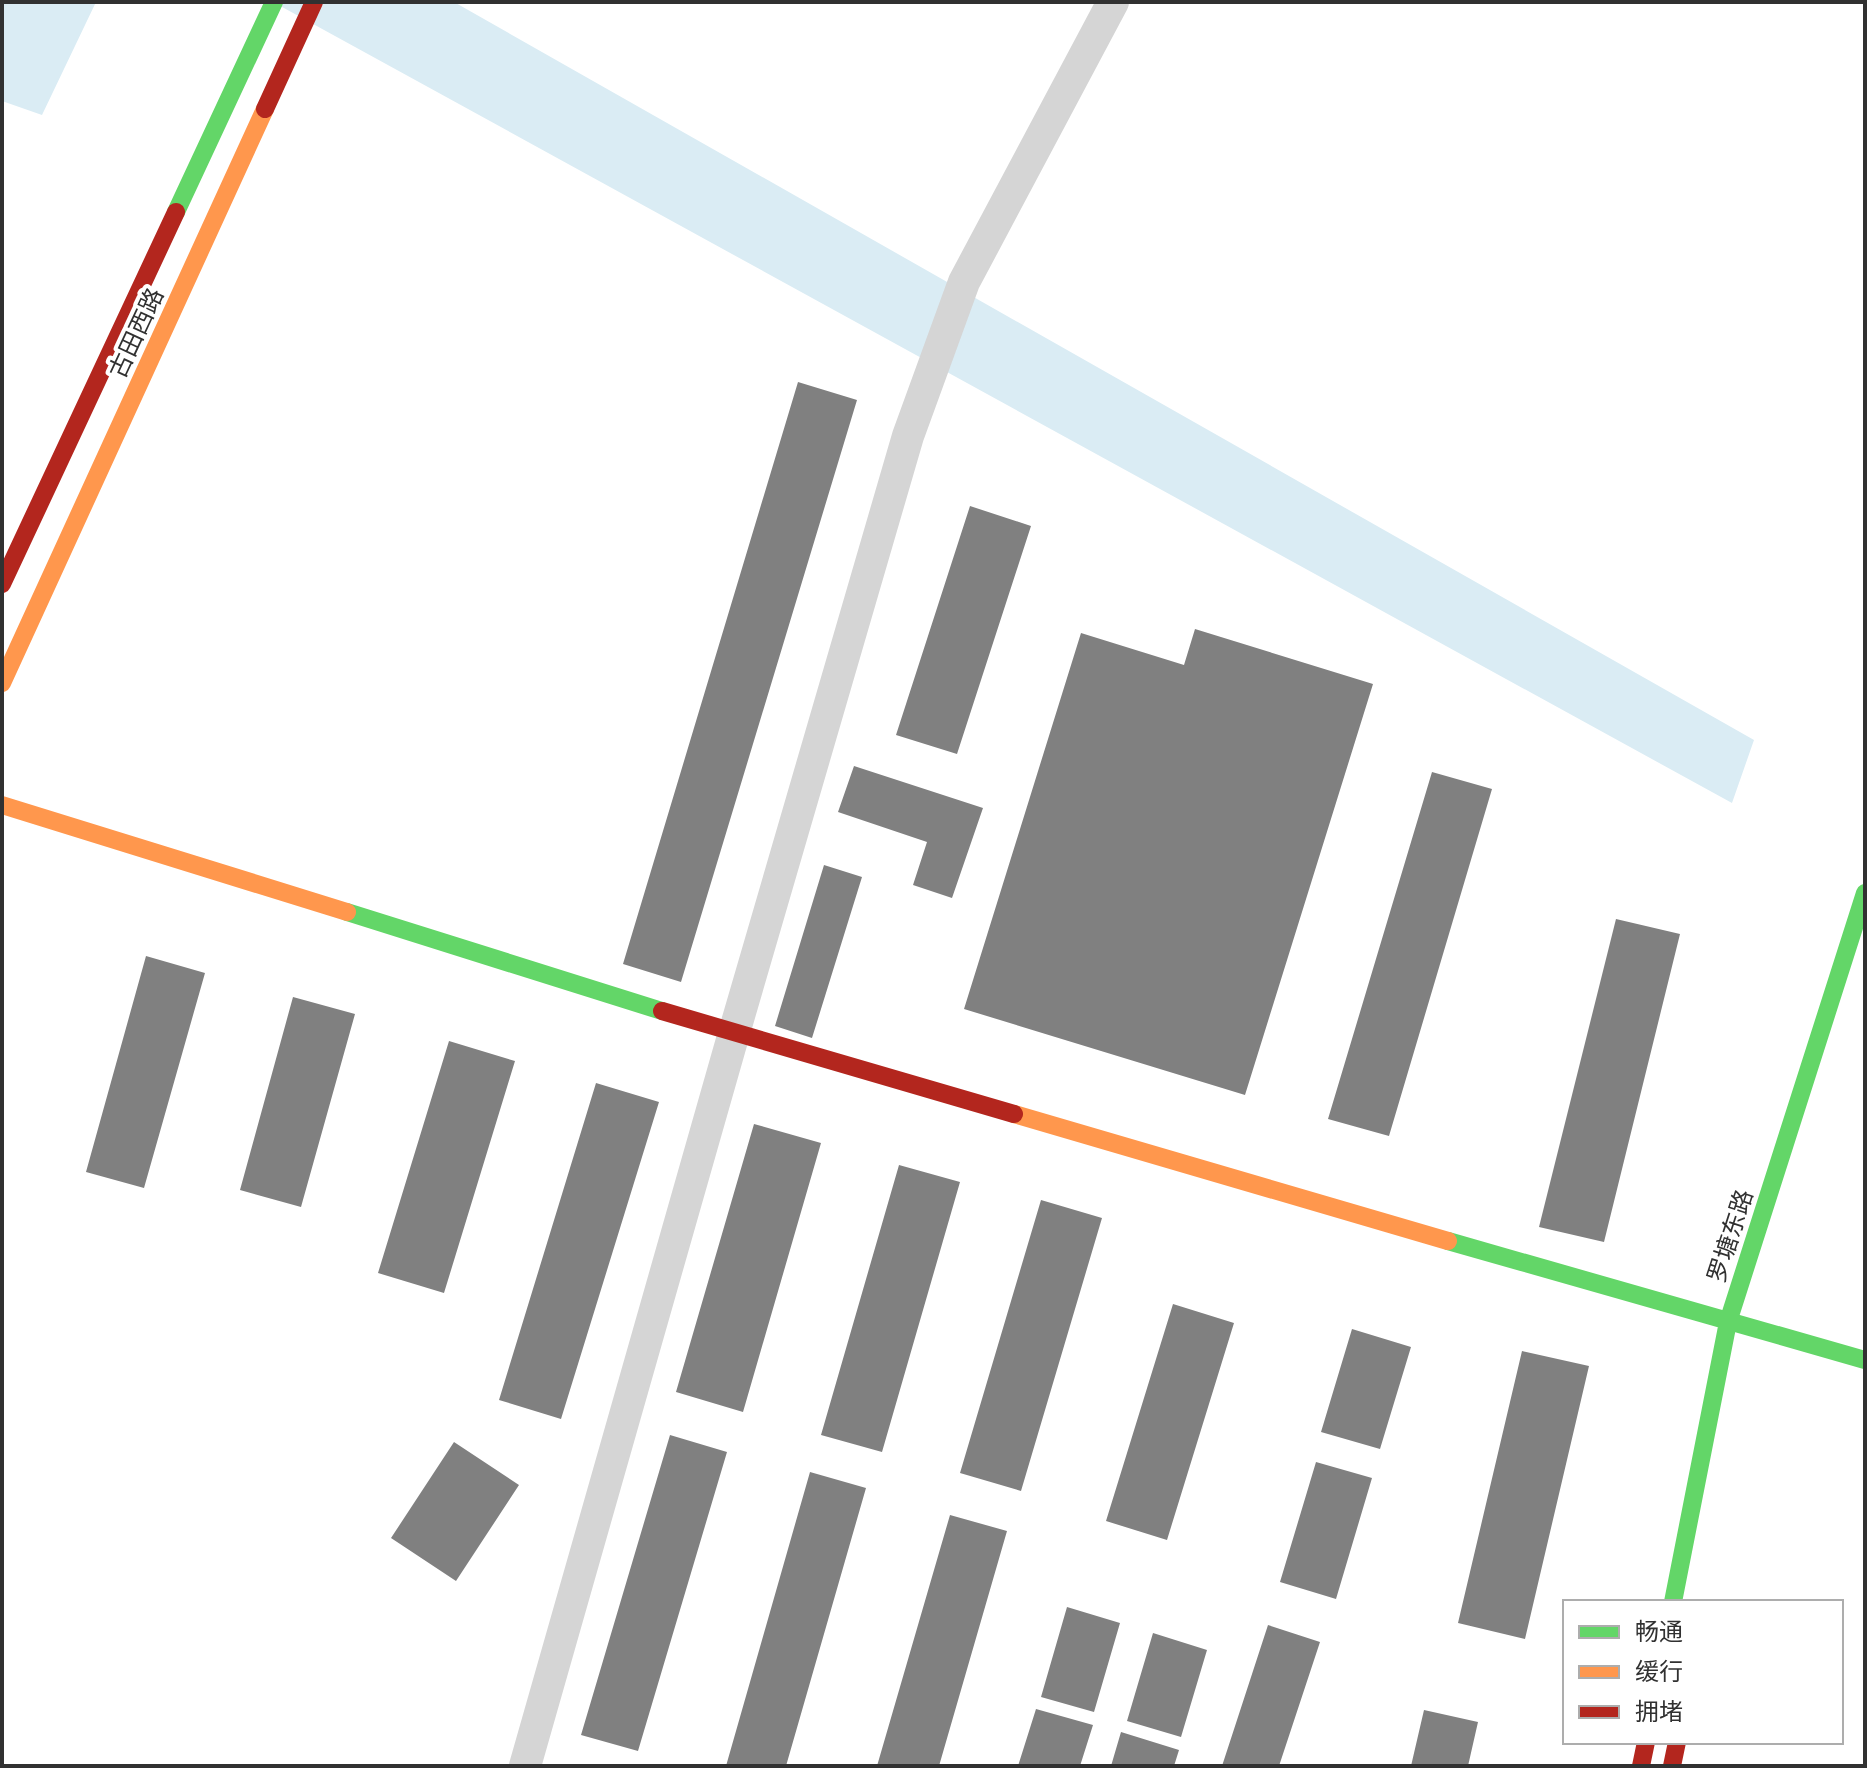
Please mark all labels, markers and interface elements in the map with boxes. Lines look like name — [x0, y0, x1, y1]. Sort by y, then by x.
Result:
street label: 古田西路 — [103, 284, 169, 382]
street label: 罗塘东路 — [1702, 1186, 1758, 1286]
legend — [1563, 1600, 1843, 1744]
text: 畅通 — [1635, 1618, 1683, 1645]
text: 缓行 — [1635, 1658, 1683, 1685]
text: 拥堵 — [1635, 1698, 1683, 1725]

